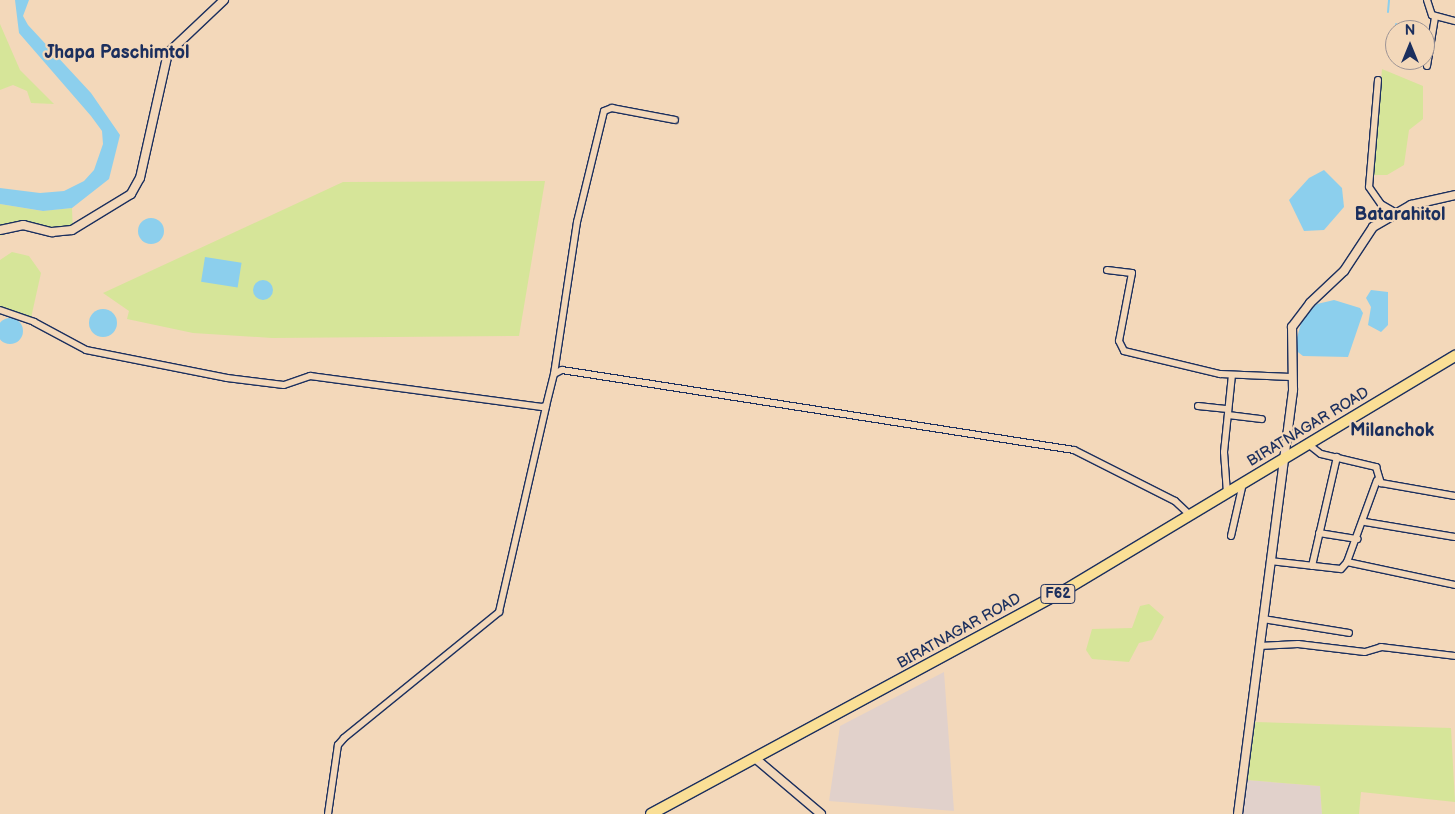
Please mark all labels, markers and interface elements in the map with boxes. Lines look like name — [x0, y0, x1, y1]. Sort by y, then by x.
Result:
north arrow — [1385, 20, 1435, 70]
text: N — [1405, 22, 1415, 39]
district label: Jhapa Paschimtol — [44, 42, 190, 64]
district label: Batarahitol — [1355, 204, 1445, 226]
street label: BIRATNAGAR ROAD — [1244, 384, 1372, 470]
district label: Milanchok — [1350, 420, 1434, 442]
road number: F62 — [1039, 582, 1077, 606]
street label: BIRATNAGAR ROAD — [894, 589, 1024, 673]

